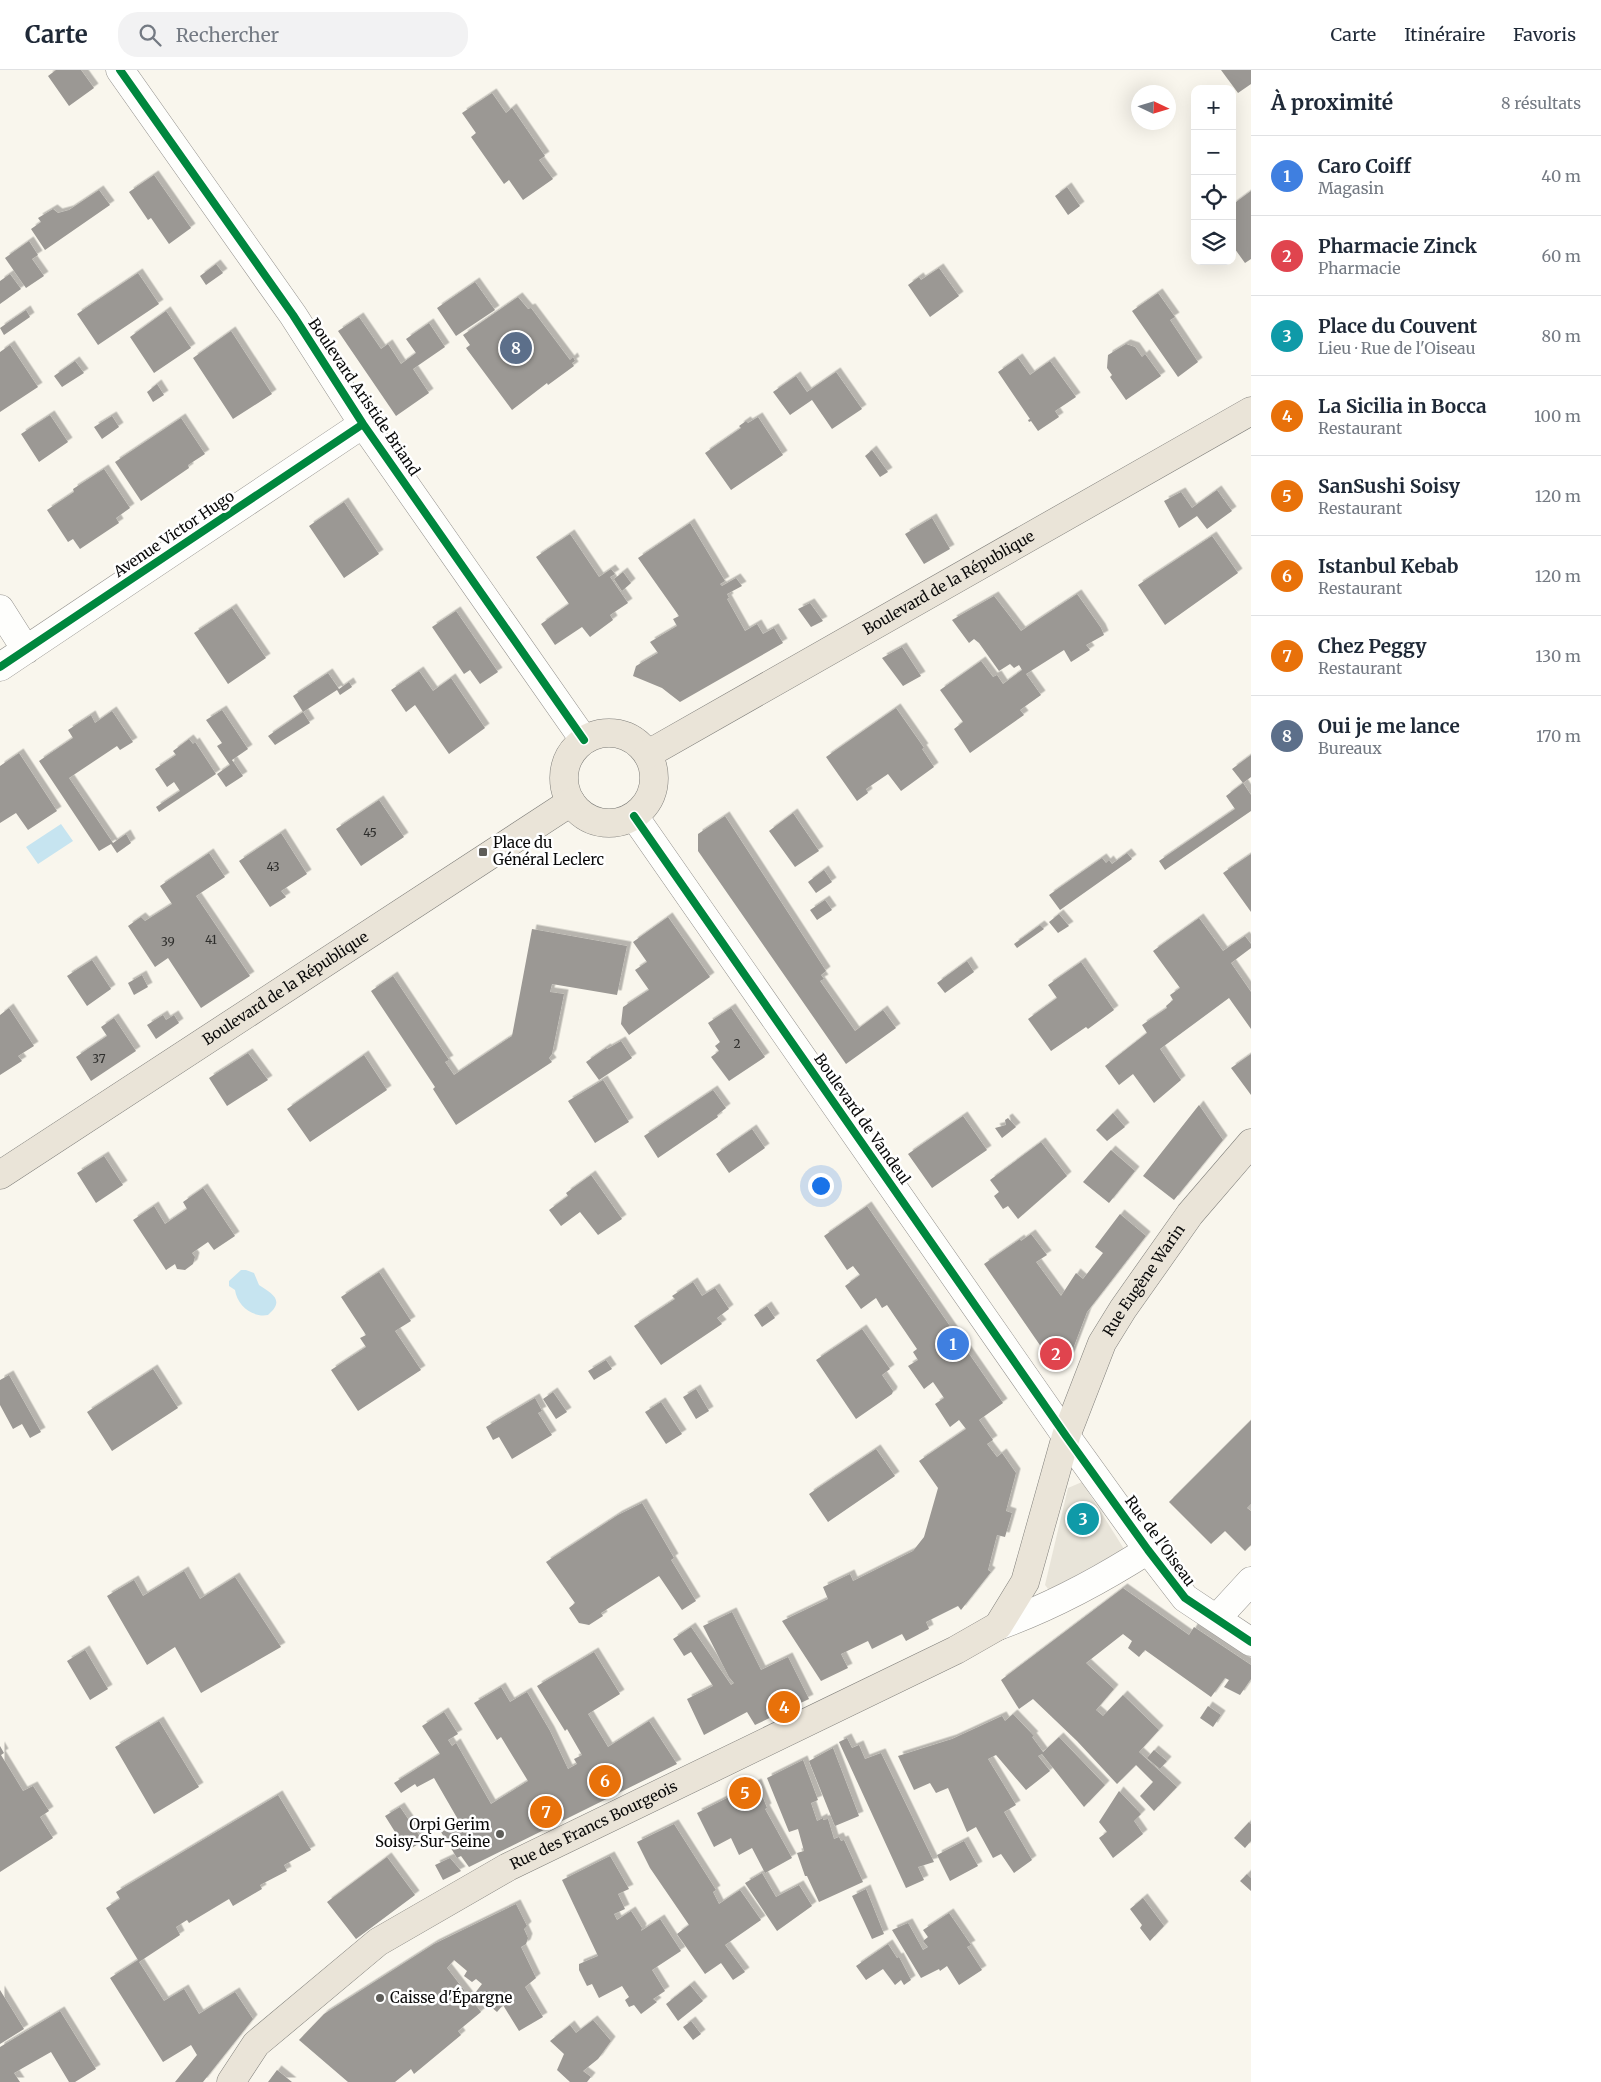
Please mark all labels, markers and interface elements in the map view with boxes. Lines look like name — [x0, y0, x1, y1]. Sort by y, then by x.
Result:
search box — [118, 12, 468, 57]
text: Carte — [25, 19, 88, 50]
icon: search — [136, 21, 164, 49]
text: Rechercher — [176, 23, 279, 47]
text: Carte — [1330, 23, 1376, 46]
text: Itinéraire — [1404, 23, 1485, 46]
text: Favoris — [1513, 23, 1576, 46]
north arrow — [1131, 85, 1176, 130]
map controls — [1191, 85, 1236, 265]
button: + — [1191, 85, 1236, 130]
text: À proximité — [1271, 89, 1393, 116]
text: 8 résultats — [1501, 93, 1581, 113]
button: − — [1191, 130, 1236, 175]
text: Caro Coiff — [1318, 154, 1411, 178]
text: 1 — [1283, 166, 1291, 186]
text: 40 m — [1541, 166, 1581, 186]
button: locate — [1191, 175, 1236, 220]
text: Magasin — [1318, 178, 1384, 198]
button: layers — [1191, 220, 1236, 265]
text: Pharmacie Zinck — [1318, 234, 1477, 258]
text: 2 — [1282, 246, 1292, 266]
text: 60 m — [1541, 246, 1581, 266]
text: Pharmacie — [1318, 258, 1401, 278]
street label: Boulevard Aristide Briand — [305, 314, 424, 479]
text: Place du Couvent — [1318, 314, 1477, 338]
text: 3 — [1282, 326, 1292, 346]
text: 80 m — [1542, 326, 1581, 346]
pin: 8 — [500, 329, 532, 367]
text: Lieu · Rue de l'Oiseau — [1318, 338, 1476, 358]
text: La Sicilia in Bocca — [1318, 394, 1487, 418]
text: 4 — [1282, 406, 1292, 426]
text: 100 m — [1534, 406, 1581, 426]
text: Restaurant — [1318, 418, 1402, 438]
text: SanSushi Soisy — [1318, 474, 1460, 498]
street label: Avenue Victor Hugo — [109, 486, 238, 582]
text: 5 — [1282, 486, 1292, 506]
text: 120 m — [1535, 486, 1581, 506]
text: Restaurant — [1318, 498, 1402, 518]
street label: Boulevard de la République — [859, 526, 1038, 639]
text: Istanbul Kebab — [1318, 554, 1459, 578]
text: 6 — [1282, 566, 1292, 586]
text: 120 m — [1535, 566, 1581, 586]
text: Restaurant — [1318, 578, 1402, 598]
text: Chez Peggy — [1318, 634, 1426, 658]
text: 7 — [1282, 646, 1292, 666]
text: 130 m — [1535, 646, 1581, 666]
text: Restaurant — [1318, 658, 1402, 678]
text: Oui je me lance — [1318, 714, 1460, 738]
text: 8 — [1282, 726, 1292, 746]
text: 170 m — [1536, 726, 1581, 746]
text: Bureaux — [1318, 738, 1382, 758]
house number: 45 — [363, 825, 377, 840]
place label: Place du Général Leclerc — [493, 833, 605, 869]
marker: Place du Général Leclerc — [477, 846, 489, 858]
house number: 43 — [266, 859, 280, 874]
street label: Boulevard de la République — [199, 927, 372, 1049]
house number: 41 — [205, 932, 218, 947]
house number: 39 — [161, 934, 175, 949]
house number: 2 — [733, 1036, 741, 1051]
street label: Boulevard de Vandeul — [810, 1050, 915, 1188]
house number: 37 — [92, 1051, 106, 1066]
your location — [808, 1173, 834, 1199]
street label: Rue Eugène Warin — [1098, 1221, 1189, 1340]
pin: 1 — [937, 1325, 969, 1363]
pin: 2 — [1040, 1335, 1072, 1373]
street label: Rue de l'Oiseau — [1121, 1492, 1200, 1590]
pin: 3 — [1067, 1500, 1099, 1538]
pin: 4 — [768, 1688, 800, 1726]
pin: 6 — [589, 1762, 621, 1800]
pin: 5 — [729, 1774, 761, 1812]
street label: Rue des Francs Bourgeois — [507, 1776, 680, 1874]
pin: 7 — [530, 1793, 562, 1831]
place label: Orpi Gerim Soisy-Sur-Seine — [375, 1815, 490, 1851]
marker: Orpi Gerim Soisy-Sur-Seine — [494, 1828, 506, 1840]
place label: Caisse d'Épargne — [390, 1987, 513, 2007]
marker: Caisse d'Épargne — [374, 1992, 386, 2004]

